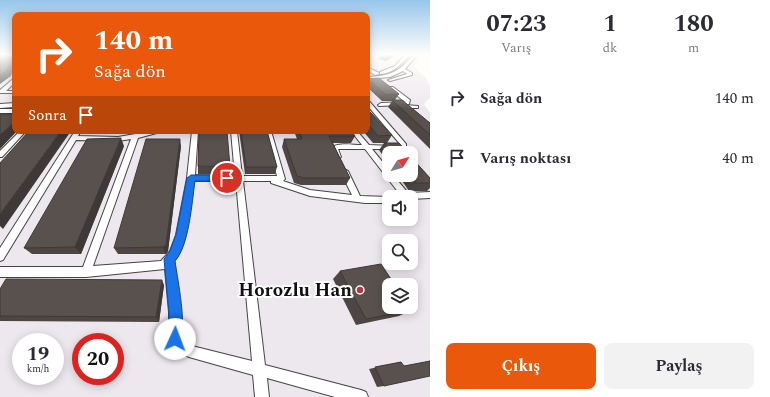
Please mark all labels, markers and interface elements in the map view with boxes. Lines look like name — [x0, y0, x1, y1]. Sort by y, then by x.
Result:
text: 07:23 — [486, 6, 546, 42]
text: 1 — [603, 6, 617, 42]
text: 180 — [673, 6, 714, 42]
text: 140 m — [94, 19, 173, 62]
icon: right — [28, 28, 80, 80]
text: Varış — [501, 38, 531, 58]
text: dk — [603, 38, 617, 58]
text: m — [688, 38, 699, 58]
text: Sağa dön — [94, 58, 166, 85]
icon: right — [446, 87, 468, 109]
text: Sağa dön — [480, 87, 542, 110]
text: 140 m — [715, 87, 754, 110]
text: Sonra — [28, 104, 67, 127]
icon: arrive — [75, 104, 97, 126]
north arrow — [382, 146, 418, 182]
map controls — [382, 146, 418, 314]
icon: arrive — [446, 147, 468, 169]
text: Varış noktası — [480, 147, 571, 170]
text: 40 m — [722, 147, 754, 170]
pin — [210, 161, 244, 195]
icon: arrive — [216, 167, 238, 189]
button: sound — [382, 190, 418, 226]
button: search — [382, 234, 418, 270]
place label: Horozlu Han — [238, 276, 352, 305]
button: layers — [382, 278, 418, 314]
marker: Horozlu Han — [355, 285, 365, 295]
position arrow — [154, 318, 196, 360]
speed limit sign: 20 — [72, 333, 124, 385]
text: 19 — [27, 339, 49, 369]
button: Çıkış — [446, 343, 596, 389]
button: Paylaş — [604, 343, 754, 389]
text: km/h — [27, 361, 49, 377]

